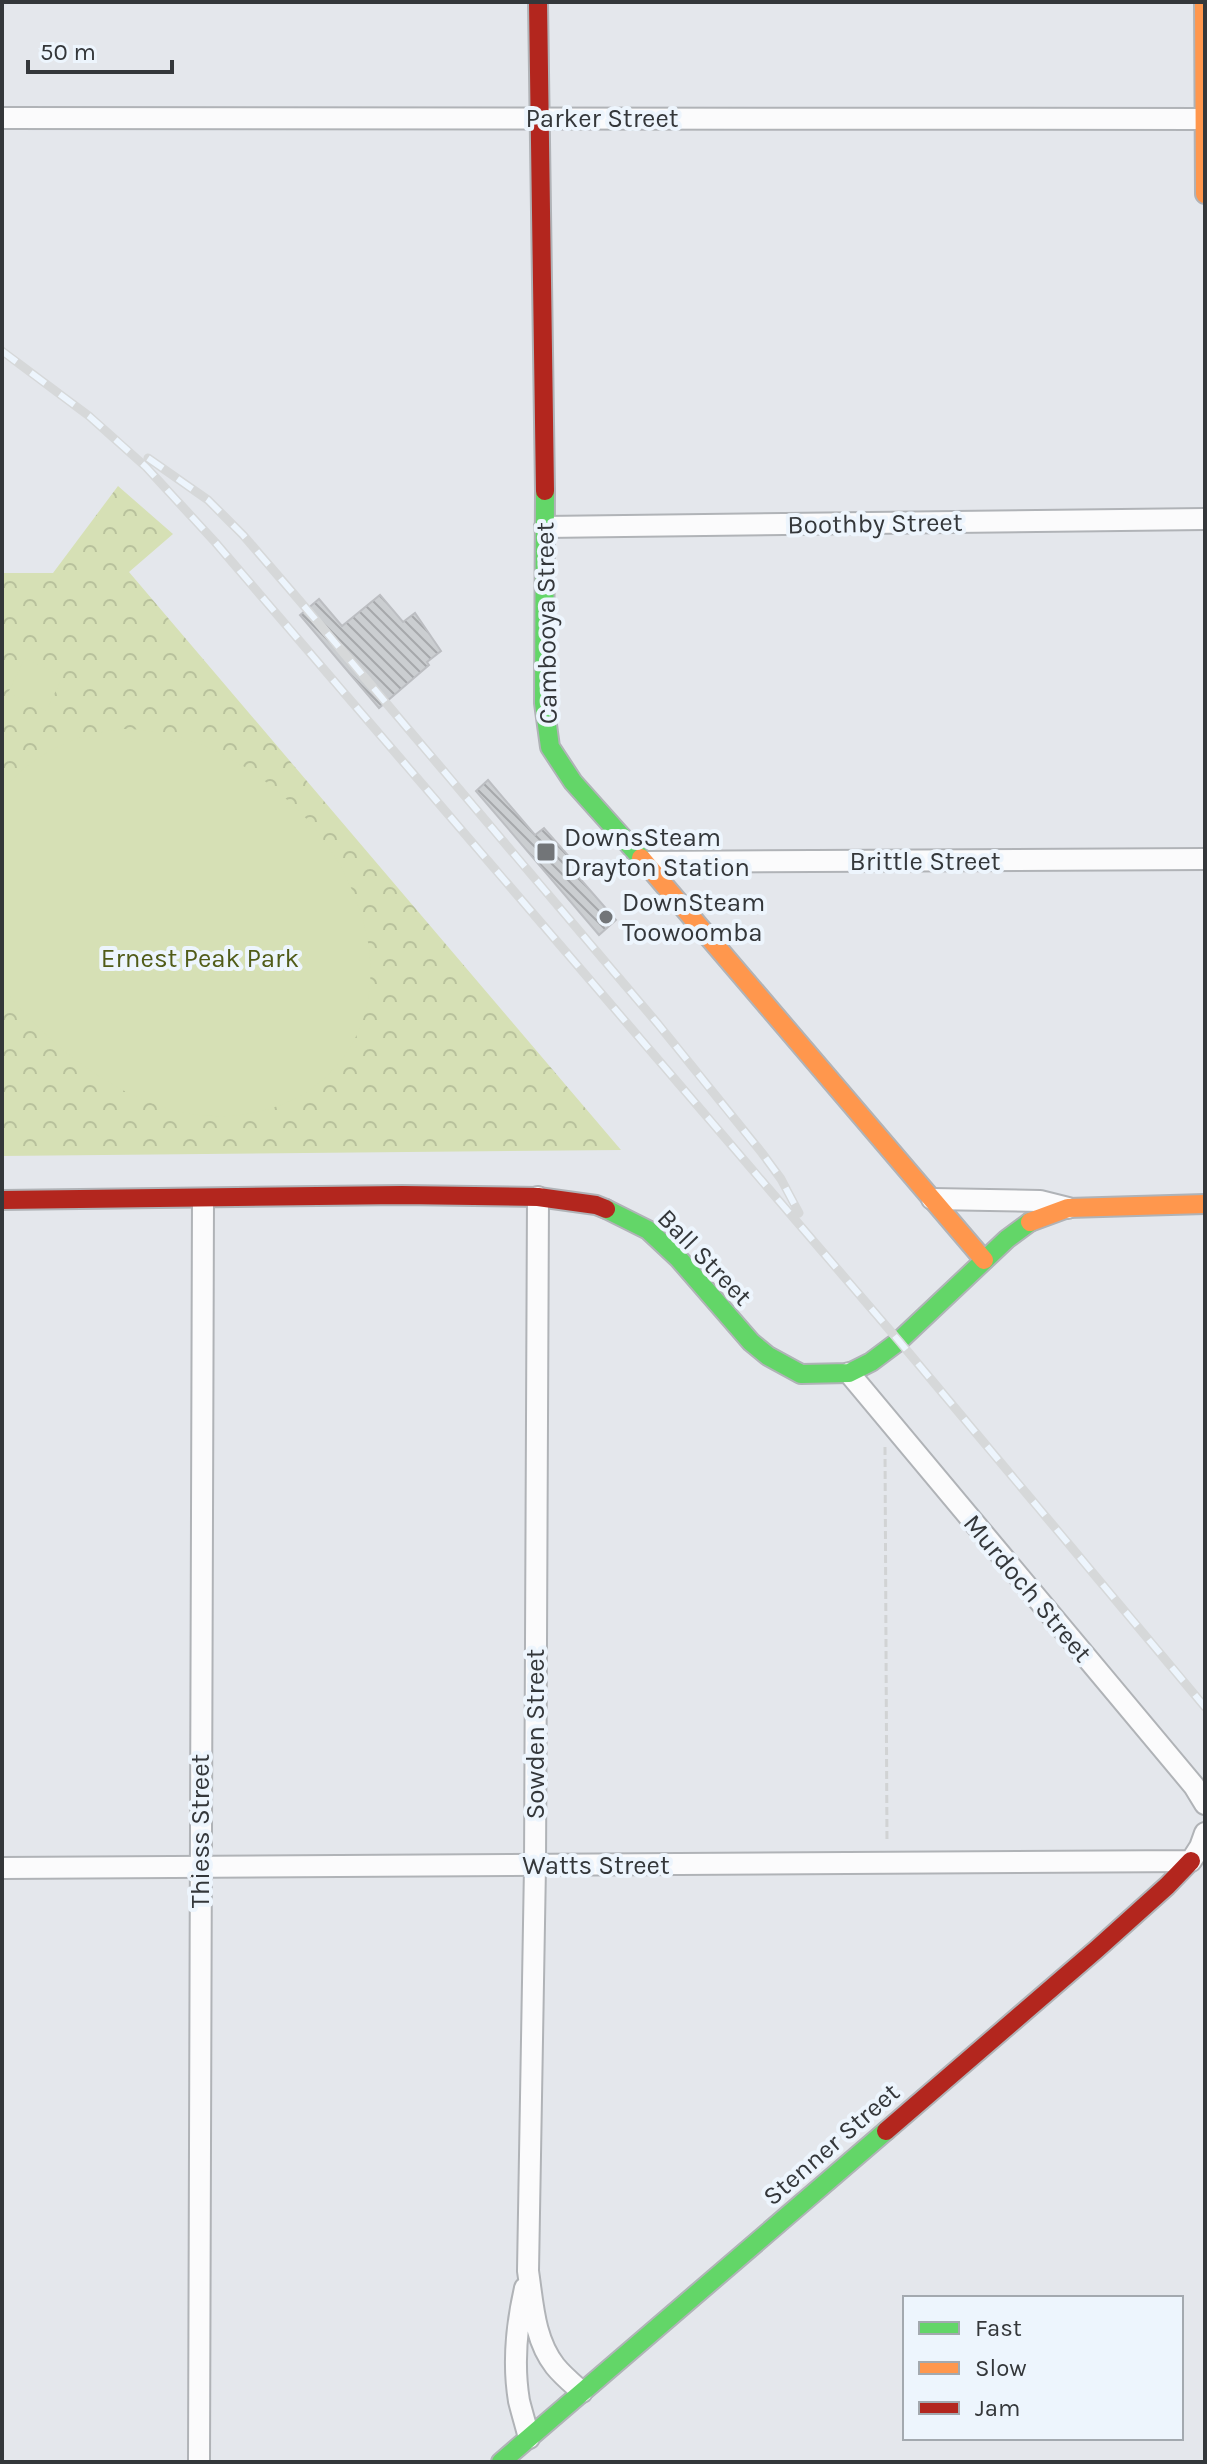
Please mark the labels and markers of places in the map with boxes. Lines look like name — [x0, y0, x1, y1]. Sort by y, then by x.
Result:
place label: DownsSteam Drayton Station — [564, 822, 750, 883]
marker: DownsSteam Drayton Station — [535, 841, 557, 863]
place label: DownSteam Toowoomba — [622, 887, 765, 948]
marker: DownSteam Toowoomba — [597, 908, 615, 926]

